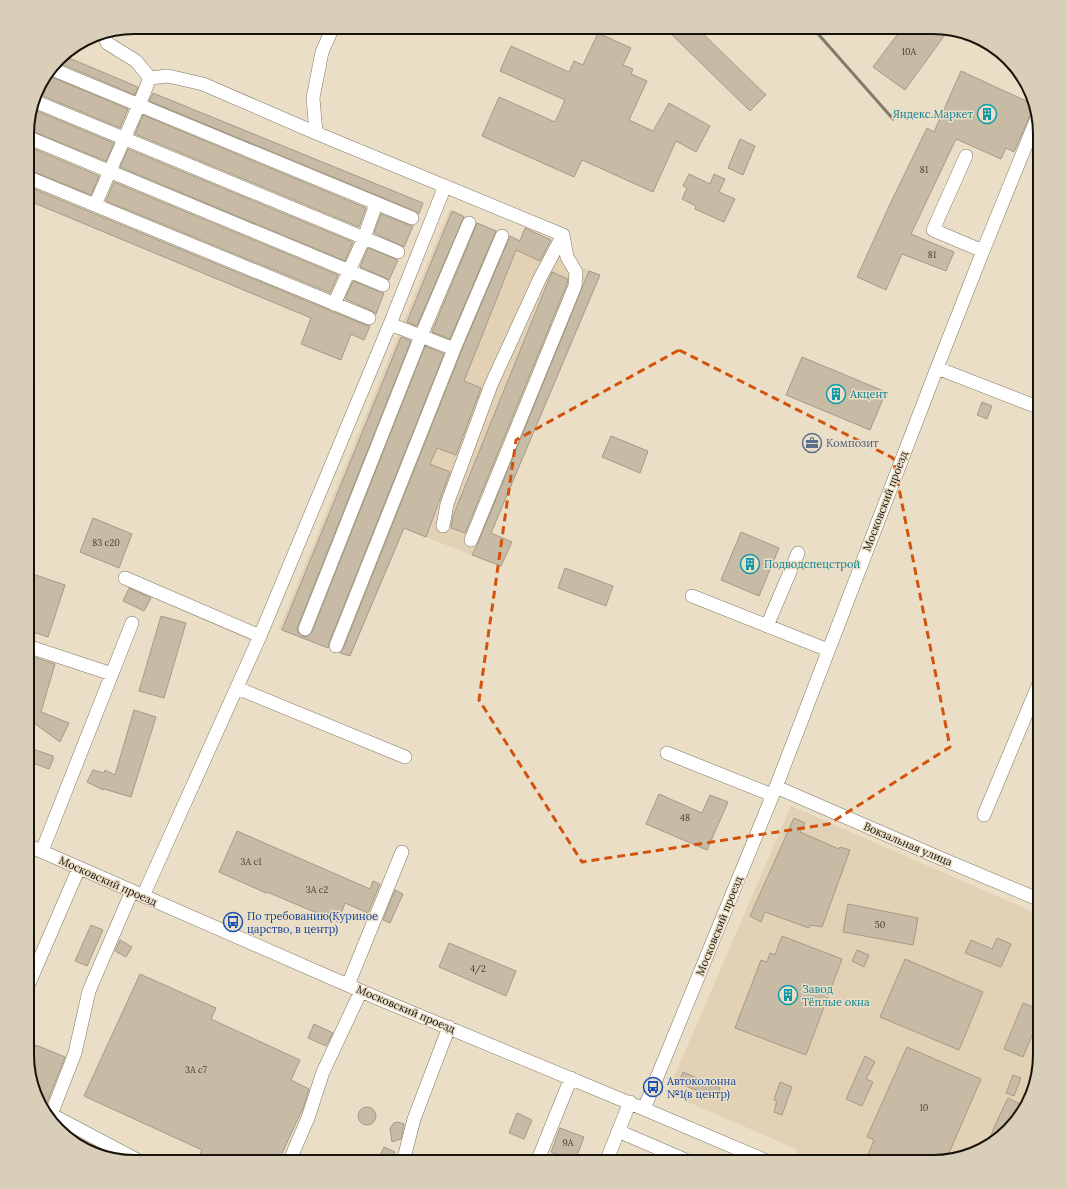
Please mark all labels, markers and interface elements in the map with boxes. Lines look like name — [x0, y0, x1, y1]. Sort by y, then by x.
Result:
house number: 10А — [902, 46, 917, 57]
building icon: Яндекс.Маркет — [976, 103, 998, 125]
place label: Яндекс.Маркет — [892, 107, 974, 121]
house number: 81 — [920, 164, 928, 175]
house number: 81 — [928, 249, 936, 260]
building icon: Акцент — [825, 383, 847, 405]
place label: Акцент — [849, 387, 888, 401]
office icon: Композит — [801, 432, 823, 454]
place label: Композит — [826, 436, 879, 450]
street label: Московский проезд — [859, 448, 911, 553]
house number: 83 с20 — [92, 537, 120, 548]
building icon: Подводспецстрой — [739, 553, 761, 575]
place label: Подводспецстрой — [764, 557, 860, 571]
house number: 48 — [680, 812, 690, 823]
street label: Вокзальная улица — [862, 819, 955, 869]
street label: Московский проезд — [57, 853, 160, 909]
house number: 3А с1 — [240, 856, 262, 867]
street label: Московский проезд — [693, 874, 746, 978]
house number: 3А с2 — [306, 884, 328, 895]
place label: По требованию(Куриное царство, в центр) — [247, 909, 378, 937]
bus stop icon: По требованию(Куриное царство, в центр) — [222, 911, 244, 933]
house number: 50 — [875, 919, 886, 930]
house number: 4/2 — [470, 963, 486, 975]
street label: Московский проезд — [354, 982, 458, 1036]
place label: Завод Тёплые окна — [802, 982, 870, 1009]
building icon: Завод Тёплые окна — [777, 984, 799, 1006]
house number: 3А с7 — [185, 1064, 207, 1075]
place label: Автоколонна №1(в центр) — [666, 1074, 736, 1102]
bus stop icon: Автоколонна №1(в центр) — [642, 1076, 664, 1098]
house number: 10 — [920, 1102, 929, 1113]
house number: 9А — [563, 1137, 574, 1148]

